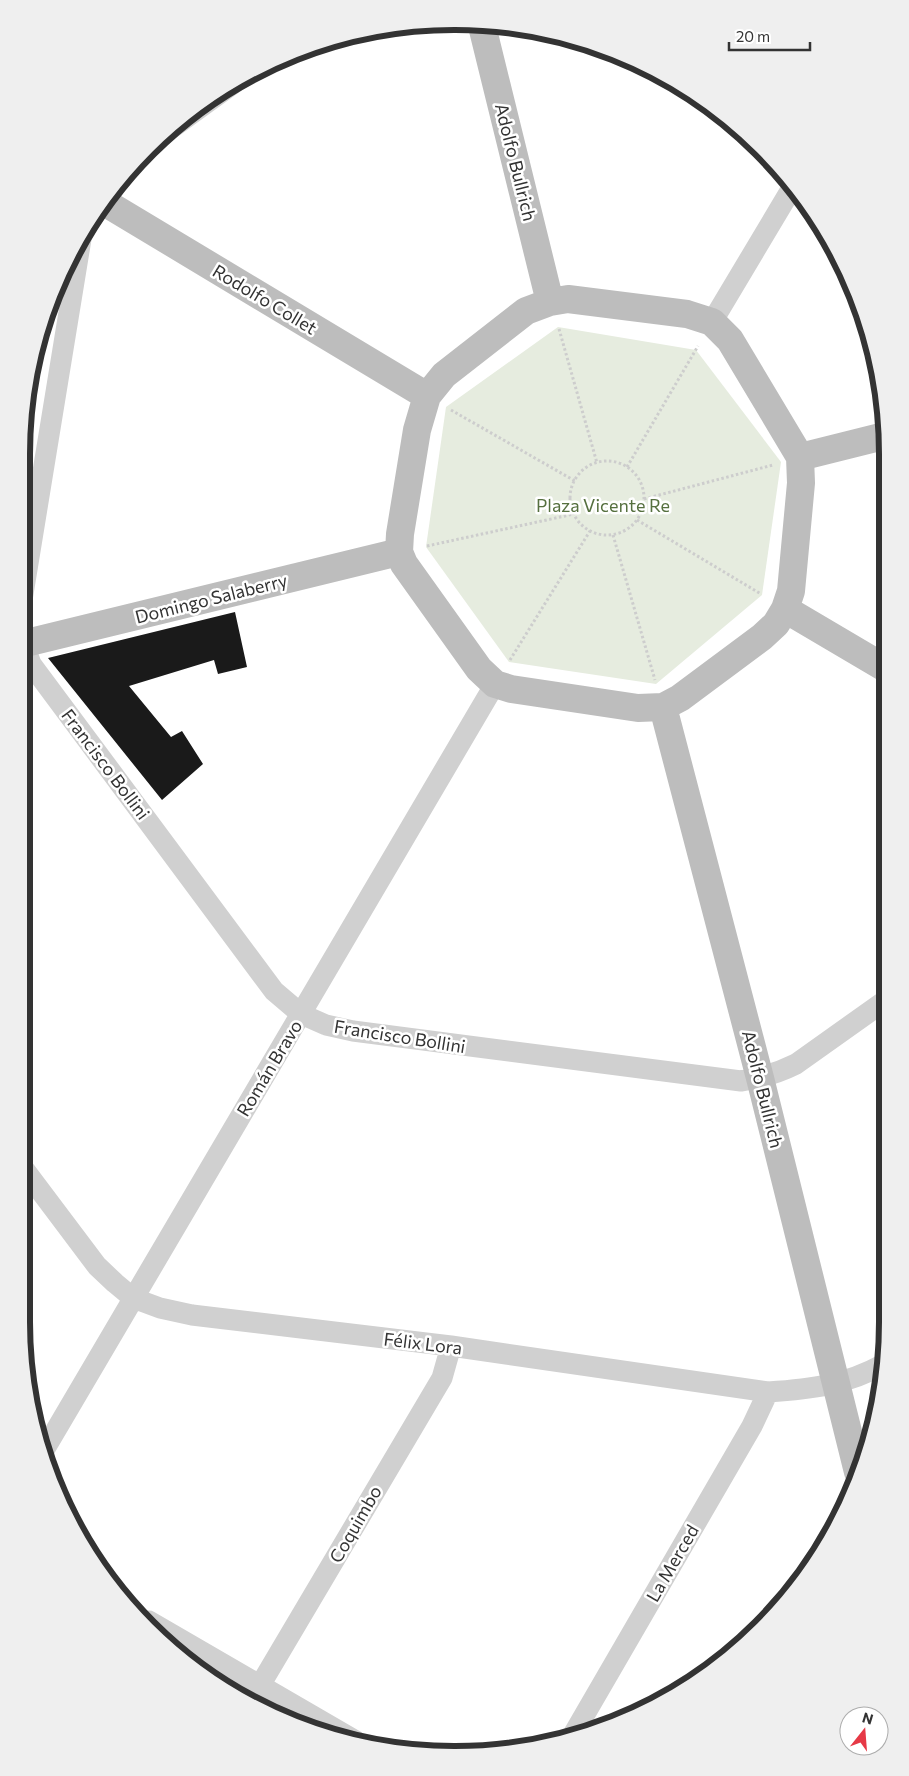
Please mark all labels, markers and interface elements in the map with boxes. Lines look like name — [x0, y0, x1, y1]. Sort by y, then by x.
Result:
scale bar — [729, 20, 810, 52]
text: 20 m — [736, 27, 770, 45]
street label: Adolfo Bullrich — [491, 101, 541, 223]
street label: Rodolfo Collet — [209, 259, 321, 339]
park label: Plaza Vicente Re — [536, 494, 670, 516]
street label: Domingo Salaberry — [133, 568, 289, 628]
street label: Francisco Bollini — [57, 704, 155, 824]
street label: Francisco Bollini — [333, 1015, 467, 1057]
street label: Román Bravo — [232, 1016, 306, 1120]
street label: Adolfo Bullrich — [738, 1028, 788, 1150]
street label: Félix Lora — [382, 1327, 464, 1359]
street label: Coquimbo — [324, 1482, 386, 1566]
street label: La Merced — [641, 1520, 703, 1606]
north arrow — [839, 1706, 889, 1756]
text: N — [860, 1708, 875, 1728]

